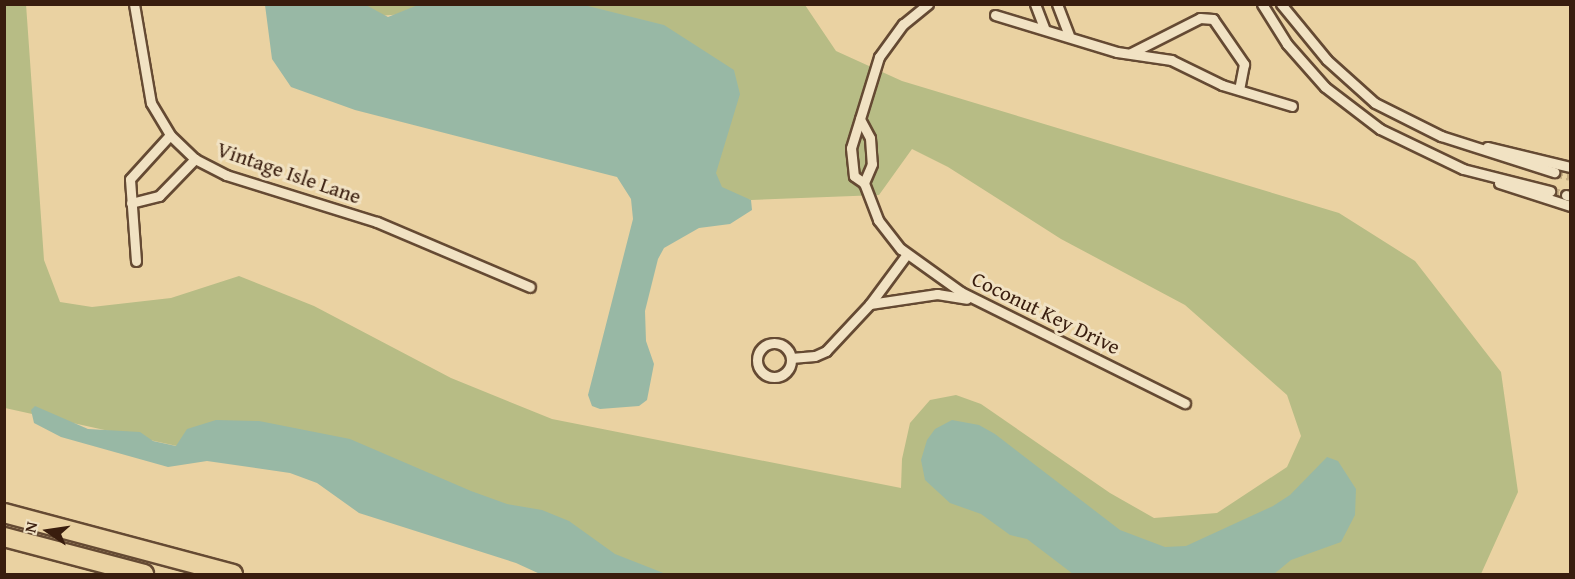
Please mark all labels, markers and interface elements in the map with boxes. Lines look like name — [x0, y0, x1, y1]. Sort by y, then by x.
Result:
street label: Vintage Isle Lane — [214, 137, 364, 209]
street label: Coconut Key Drive — [968, 266, 1124, 360]
north arrow — [18, 501, 78, 561]
text: N — [18, 519, 43, 535]

